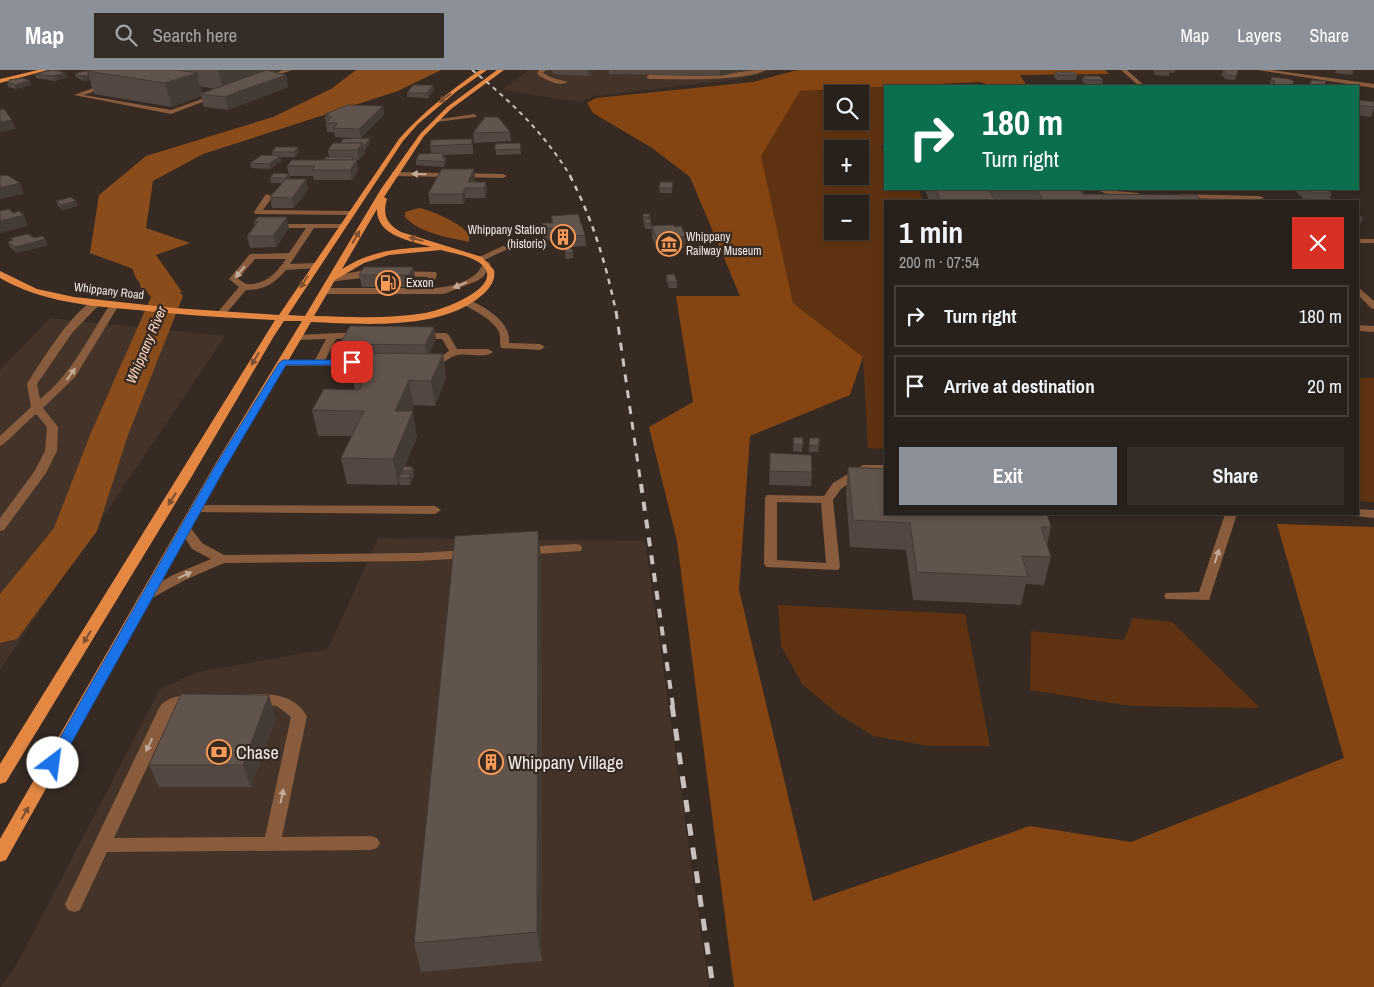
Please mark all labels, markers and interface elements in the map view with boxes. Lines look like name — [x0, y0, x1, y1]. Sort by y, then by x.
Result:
search box — [94, 13, 444, 58]
text: Map — [25, 19, 64, 51]
icon: search — [112, 21, 140, 49]
text: Search here — [152, 22, 237, 48]
text: Map — [1181, 23, 1209, 48]
text: Layers — [1237, 23, 1282, 48]
text: Share — [1310, 23, 1349, 48]
map controls — [824, 85, 869, 240]
button: search — [824, 85, 869, 130]
one-way arrow — [438, 93, 451, 103]
text: 180 m — [982, 99, 1063, 146]
icon: right — [899, 105, 964, 170]
button: + — [824, 140, 869, 185]
text: Turn right — [982, 144, 1059, 174]
one-way arrow — [411, 170, 427, 178]
button: − — [824, 195, 869, 240]
text: 1 min — [899, 212, 963, 252]
button: close — [1292, 217, 1344, 269]
place label: Whippany Station (historic) — [468, 222, 546, 252]
building icon: Whippany Station (historic) — [550, 224, 576, 250]
place label: Whippany Railway Museum — [686, 229, 761, 259]
one-way arrow — [352, 230, 361, 244]
museum icon: Whippany Railway Museum — [656, 231, 682, 257]
one-way arrow — [408, 235, 423, 243]
text: 200 m · 07:54 — [899, 251, 979, 273]
one-way arrow — [234, 265, 245, 278]
fuel station icon: Exxon — [375, 270, 401, 296]
one-way arrow — [300, 275, 309, 289]
place label: Exxon — [406, 275, 433, 291]
street label: Whippany Road — [73, 279, 145, 303]
one-way arrow — [453, 281, 467, 289]
icon: right — [901, 302, 929, 330]
water label: Whippany River — [122, 303, 171, 386]
text: Turn right — [944, 303, 1016, 329]
text: 180 m — [1299, 303, 1342, 329]
pin — [331, 341, 373, 383]
icon: arrive — [338, 348, 366, 376]
one-way arrow — [250, 353, 259, 366]
one-way arrow — [66, 367, 76, 380]
icon: arrive — [901, 372, 929, 400]
text: Arrive at destination — [944, 373, 1095, 399]
text: 20 m — [1307, 373, 1342, 399]
button: Exit — [899, 447, 1117, 505]
button: Share — [1127, 447, 1344, 505]
one-way arrow — [167, 492, 176, 505]
one-way arrow — [1214, 548, 1222, 563]
one-way arrow — [178, 571, 192, 579]
one-way arrow — [82, 631, 91, 644]
position arrow — [26, 736, 78, 788]
one-way arrow — [145, 738, 153, 752]
bank icon: Chase — [206, 739, 232, 765]
place label: Chase — [236, 740, 279, 765]
building icon: Whippany Village — [478, 749, 504, 775]
place label: Whippany Village — [508, 750, 623, 775]
one-way arrow — [278, 789, 286, 804]
one-way arrow — [20, 806, 29, 819]

